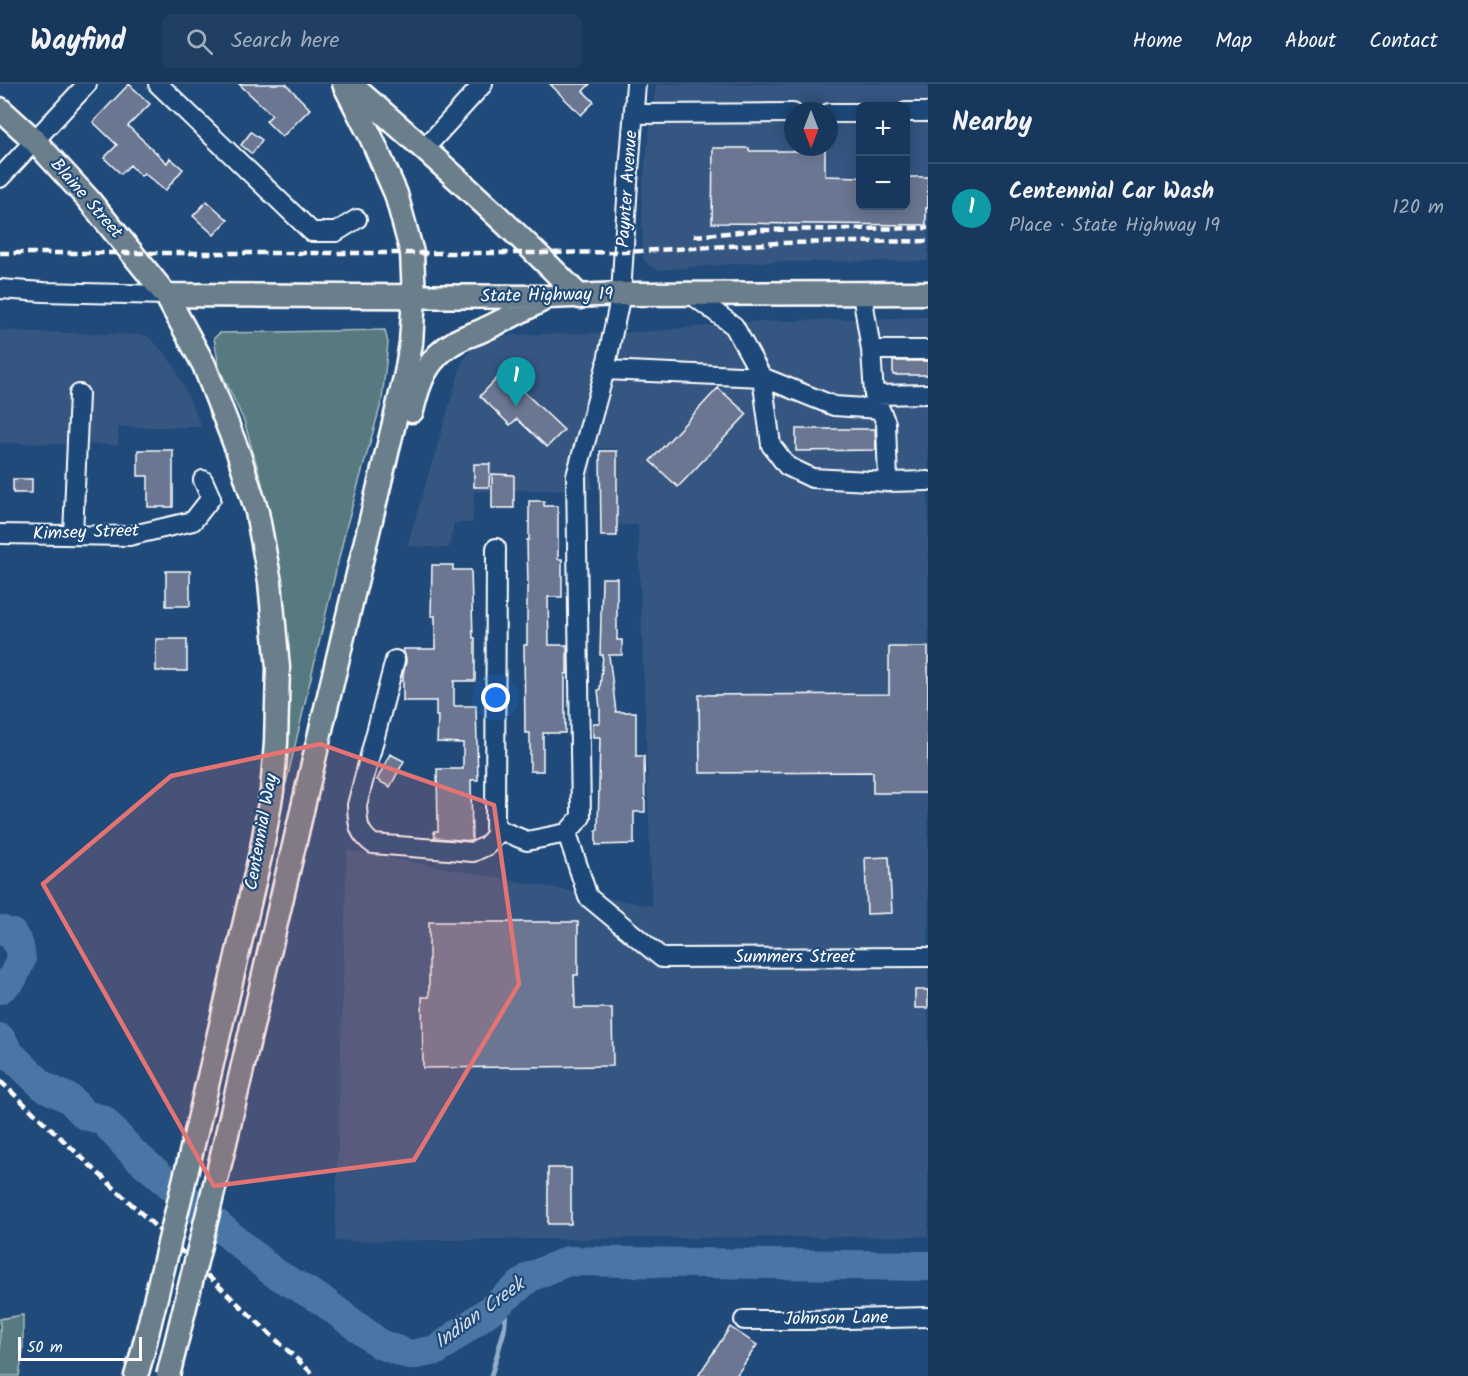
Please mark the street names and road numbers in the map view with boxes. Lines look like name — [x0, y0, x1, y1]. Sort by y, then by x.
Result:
street label: Paynter Avenue — [609, 129, 647, 249]
street label: Blaine Street — [43, 152, 130, 247]
street label: State Highway 19 — [481, 280, 614, 312]
street label: Kimsey Street — [32, 517, 141, 549]
street label: Centennial Way — [237, 771, 287, 893]
street label: Summers Street — [734, 943, 857, 972]
street label: Johnson Lane — [784, 1304, 888, 1334]

